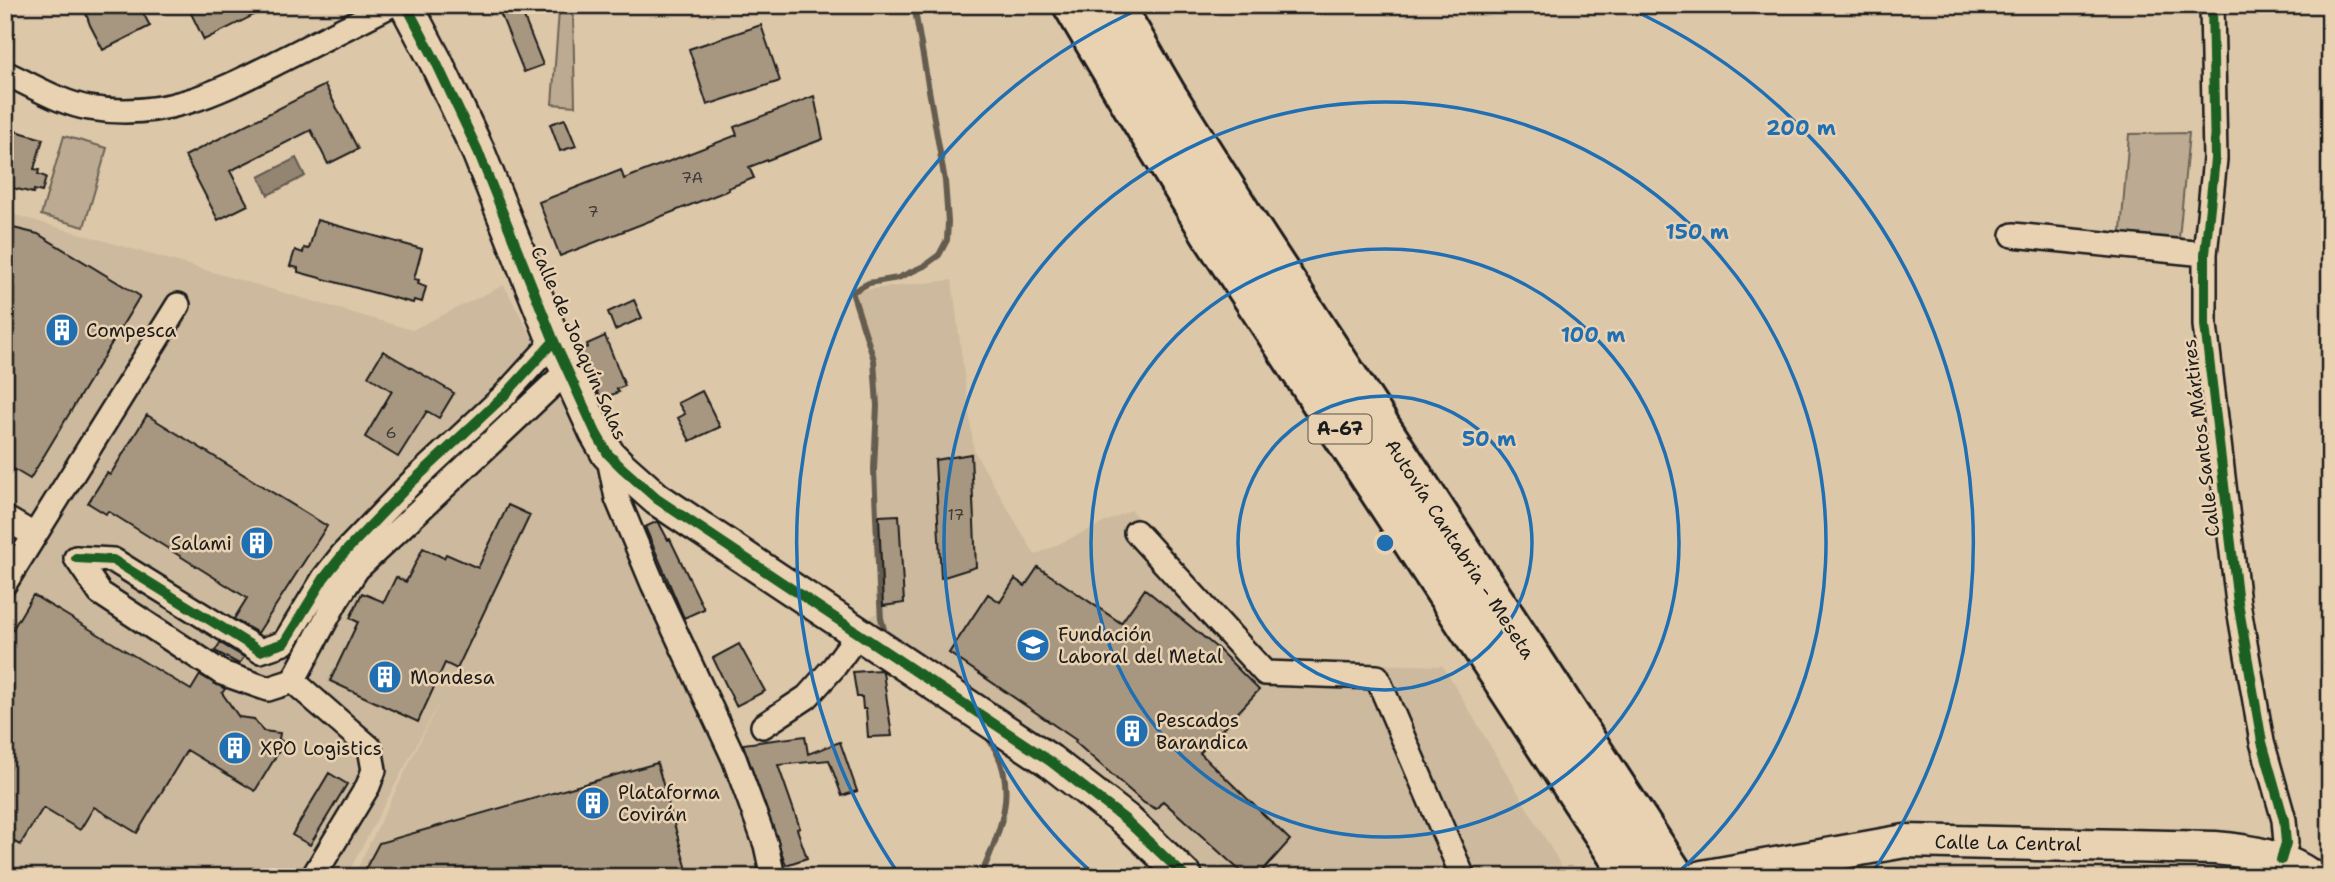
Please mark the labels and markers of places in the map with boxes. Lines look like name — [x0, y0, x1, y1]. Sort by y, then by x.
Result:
building icon: Compesca — [43, 311, 81, 349]
place label: Compesca — [86, 318, 177, 343]
building icon: Salami — [238, 524, 276, 562]
place label: Salami — [171, 531, 232, 556]
centre of rings — [1373, 531, 1397, 555]
place label: Fundación Laboral del Metal — [1058, 622, 1223, 669]
school or university icon: Fundación Laboral del Metal — [1014, 626, 1052, 664]
building icon: Mondesa — [366, 658, 404, 696]
place label: Mondesa — [410, 665, 495, 690]
place label: Pescados Barandica — [1156, 708, 1248, 755]
building icon: Pescados Barandica — [1113, 712, 1151, 750]
building icon: XPO Logistics — [216, 729, 254, 767]
place label: XPO Logistics — [260, 736, 382, 761]
place label: Plataforma Covirán — [618, 780, 720, 827]
building icon: Plataforma Covirán — [574, 784, 612, 822]

